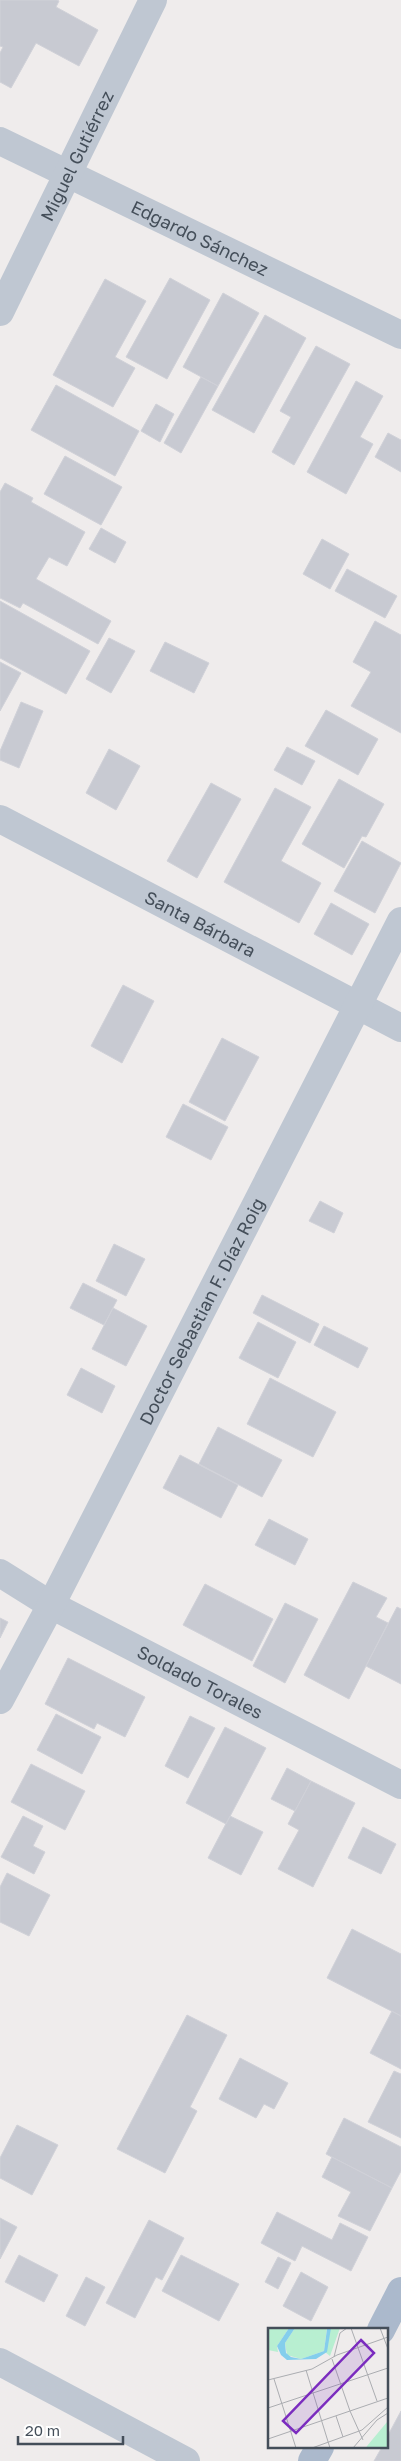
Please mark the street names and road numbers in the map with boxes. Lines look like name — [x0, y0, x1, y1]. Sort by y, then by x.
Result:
street label: Miguel Gutiérrez — [35, 87, 118, 225]
street label: Edgardo Sánchez — [128, 195, 272, 280]
street label: Santa Bárbara — [141, 886, 260, 961]
street label: Doctor Sebastian F. Díaz Roig — [134, 1194, 269, 1428]
street label: Soldado Torales — [134, 1640, 267, 1723]

